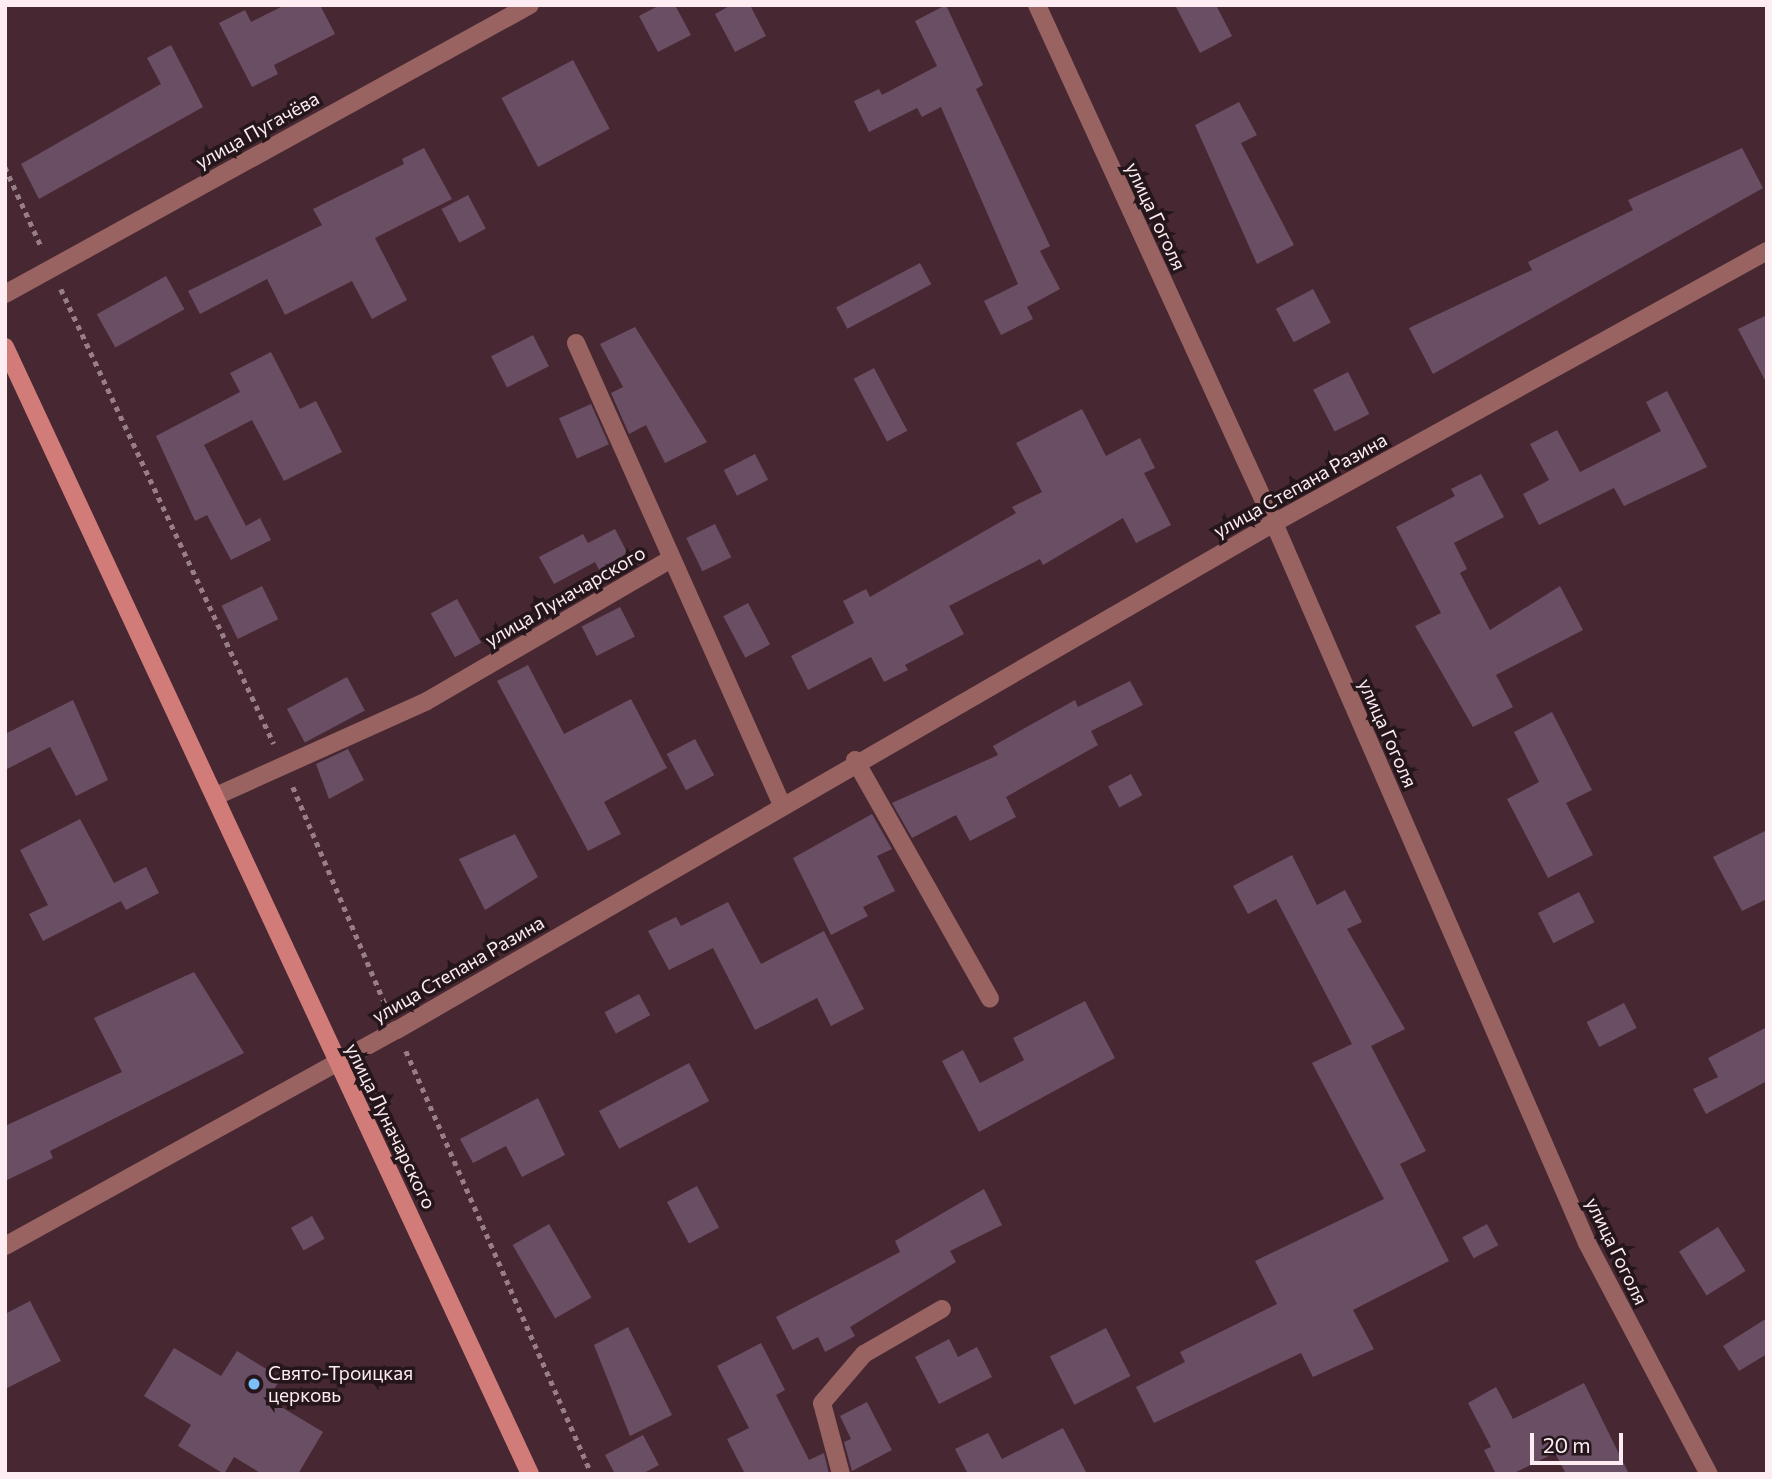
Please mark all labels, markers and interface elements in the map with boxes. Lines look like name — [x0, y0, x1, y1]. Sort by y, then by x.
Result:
street label: улица Пугачёва — [191, 87, 323, 173]
street label: улица Гоголя — [1121, 158, 1191, 274]
street label: улица Степана Разина — [1209, 428, 1391, 542]
street label: улица Луначарского — [481, 541, 649, 651]
street label: улица Гоголя — [1354, 675, 1422, 791]
street label: улица Степана Разина — [368, 910, 548, 1028]
street label: улица Луначарского — [341, 1039, 441, 1213]
street label: улица Гоголя — [1581, 1194, 1653, 1308]
place label: Свято-Троицкая церковь — [268, 1362, 413, 1406]
marker: Свято-Троицкая церковь — [246, 1376, 262, 1392]
scale bar — [1534, 1420, 1627, 1464]
text: 20 m — [1543, 1432, 1591, 1457]

